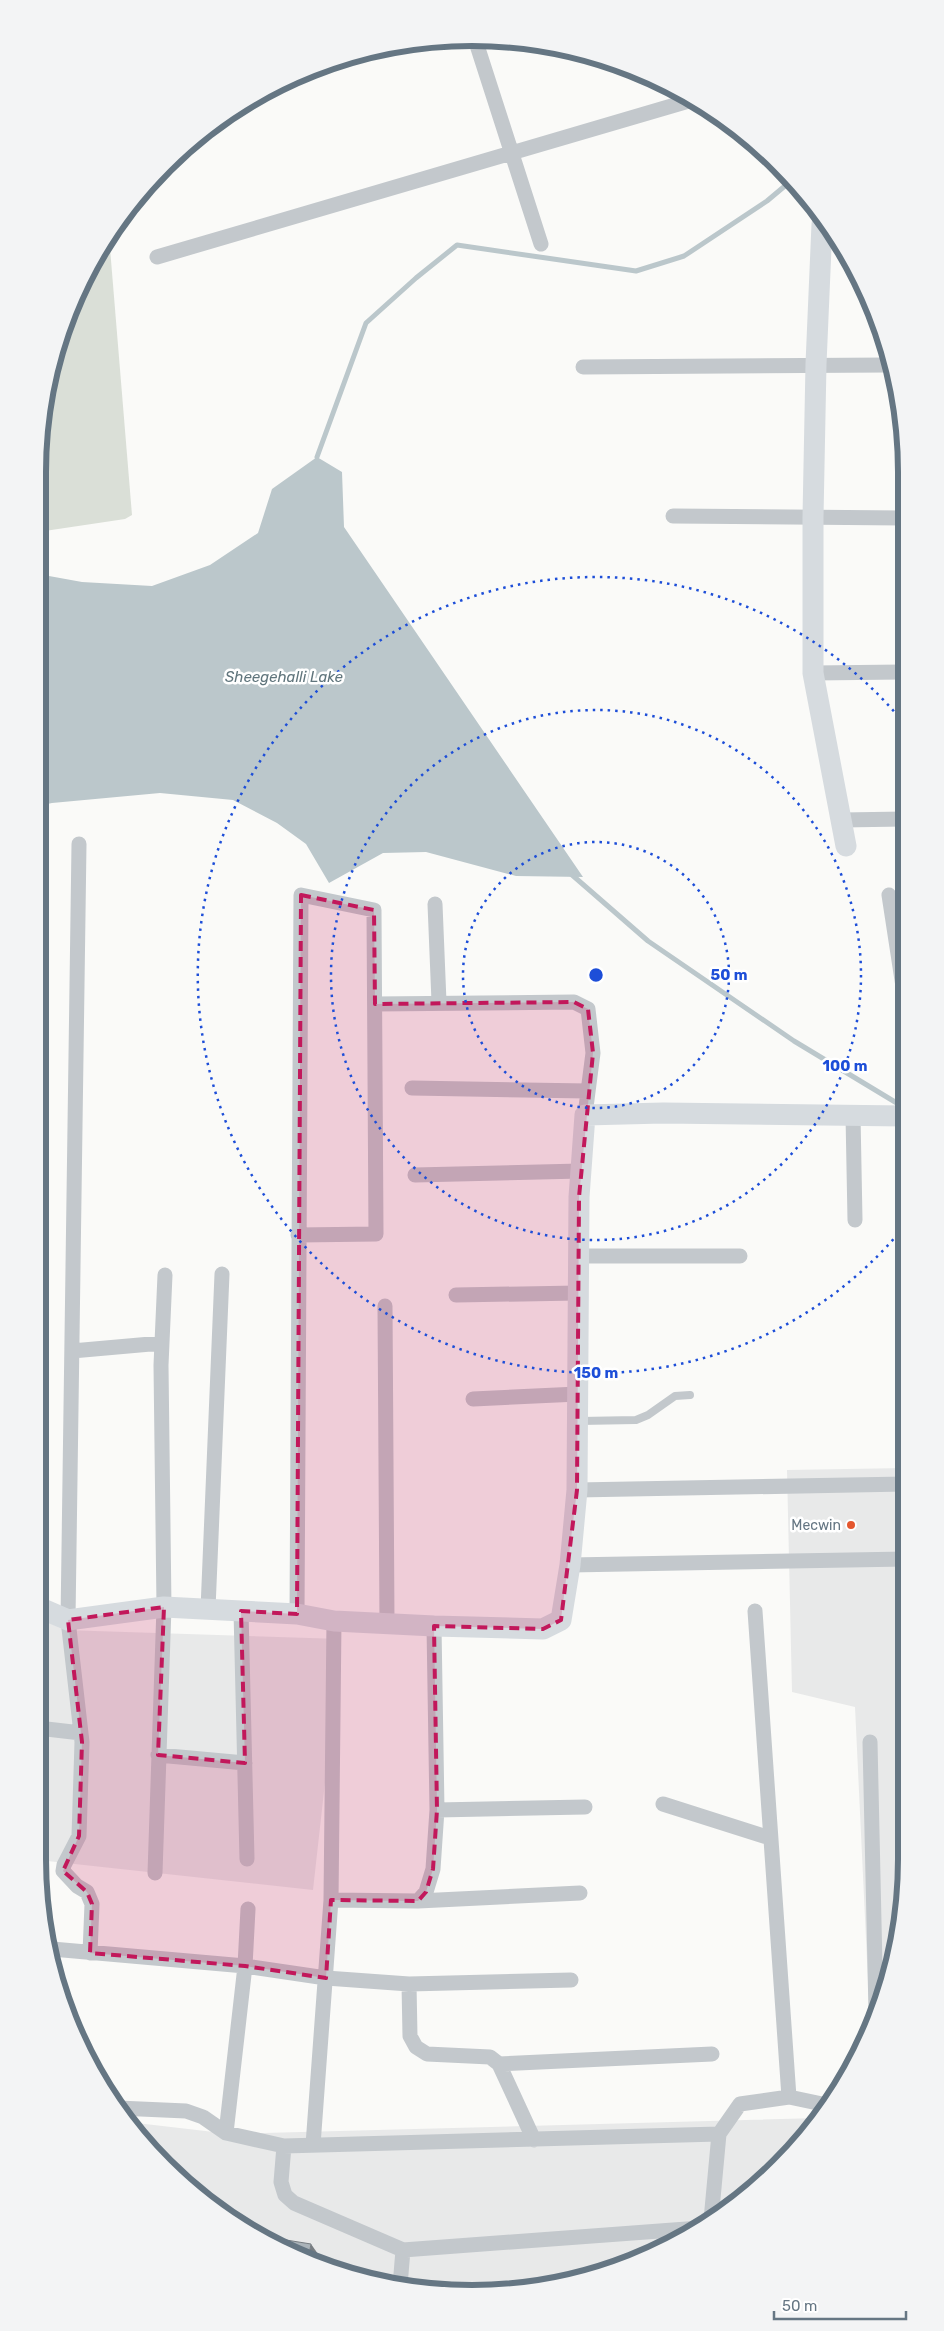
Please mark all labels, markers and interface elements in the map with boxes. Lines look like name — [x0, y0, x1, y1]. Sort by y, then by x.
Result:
water label: Sheegehalli Lake — [225, 668, 344, 686]
centre of rings — [587, 966, 605, 984]
text: 50 m — [711, 966, 747, 984]
text: 100 m — [823, 1057, 867, 1075]
text: 150 m — [574, 1364, 618, 1382]
place label: Mecwin — [791, 1517, 841, 1534]
marker: Mecwin — [845, 1519, 857, 1531]
scale bar — [774, 2288, 906, 2320]
text: 50 m — [782, 2297, 817, 2315]

